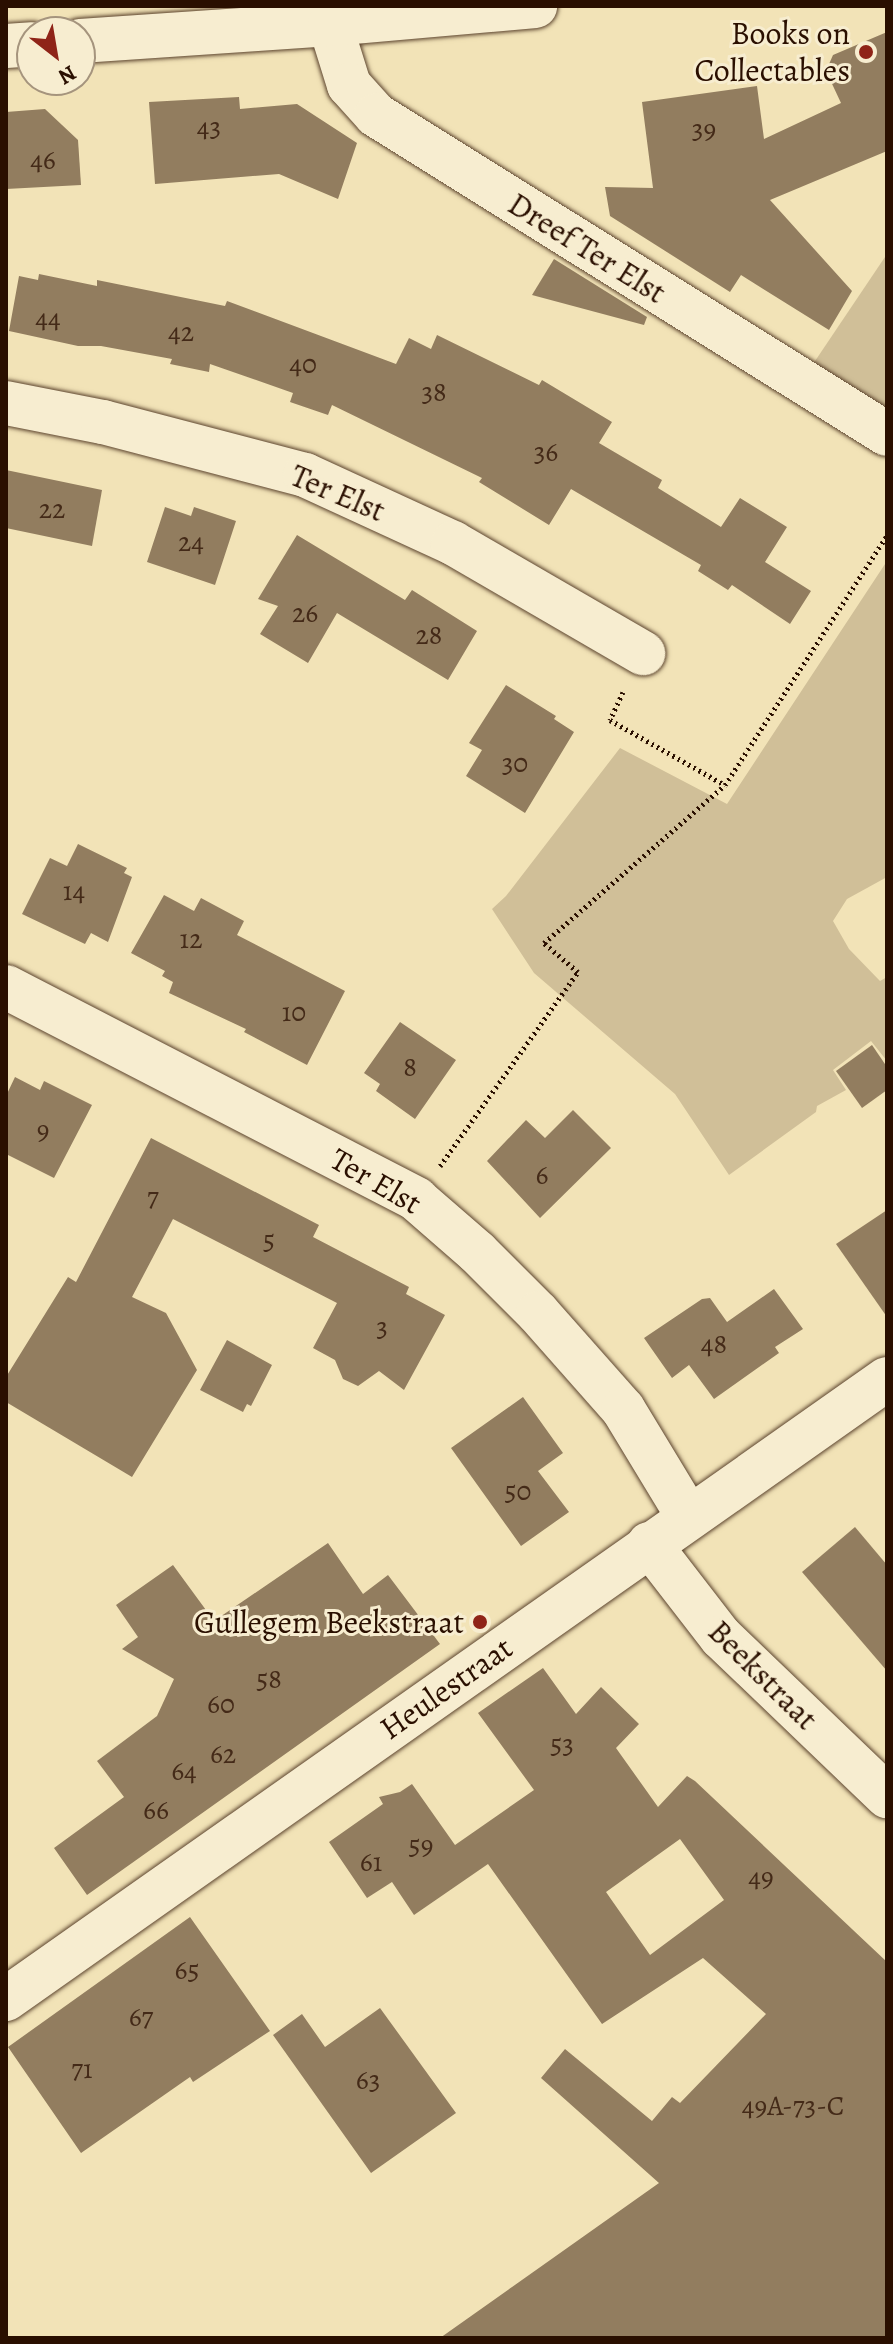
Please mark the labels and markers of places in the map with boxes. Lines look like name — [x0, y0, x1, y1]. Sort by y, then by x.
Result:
place label: Books on Collectables — [694, 15, 850, 90]
marker: Books on Collectables — [857, 43, 875, 61]
place label: Gullegem Beekstraat — [194, 1603, 464, 1641]
marker: Gullegem Beekstraat — [471, 1613, 489, 1631]

